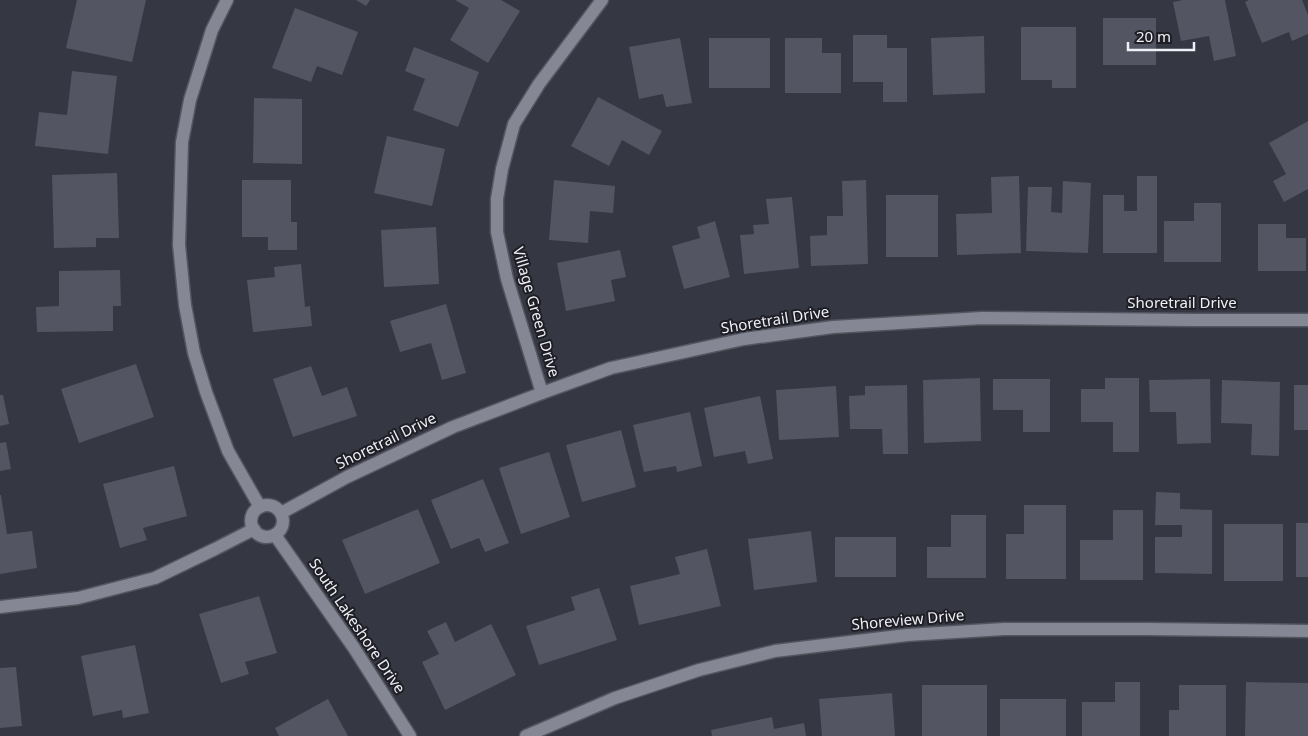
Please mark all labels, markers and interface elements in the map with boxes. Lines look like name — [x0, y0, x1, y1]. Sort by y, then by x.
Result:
scale bar — [1128, 20, 1194, 52]
text: 20 m — [1136, 26, 1171, 46]
street label: Village Green Drive — [509, 244, 565, 379]
street label: Shoretrail Drive — [1127, 292, 1237, 312]
street label: Shoretrail Drive — [719, 301, 830, 337]
street label: Shoretrail Drive — [332, 407, 439, 473]
street label: South Lakeshore Drive — [305, 554, 411, 697]
street label: Shoreview Drive — [851, 604, 965, 634]

